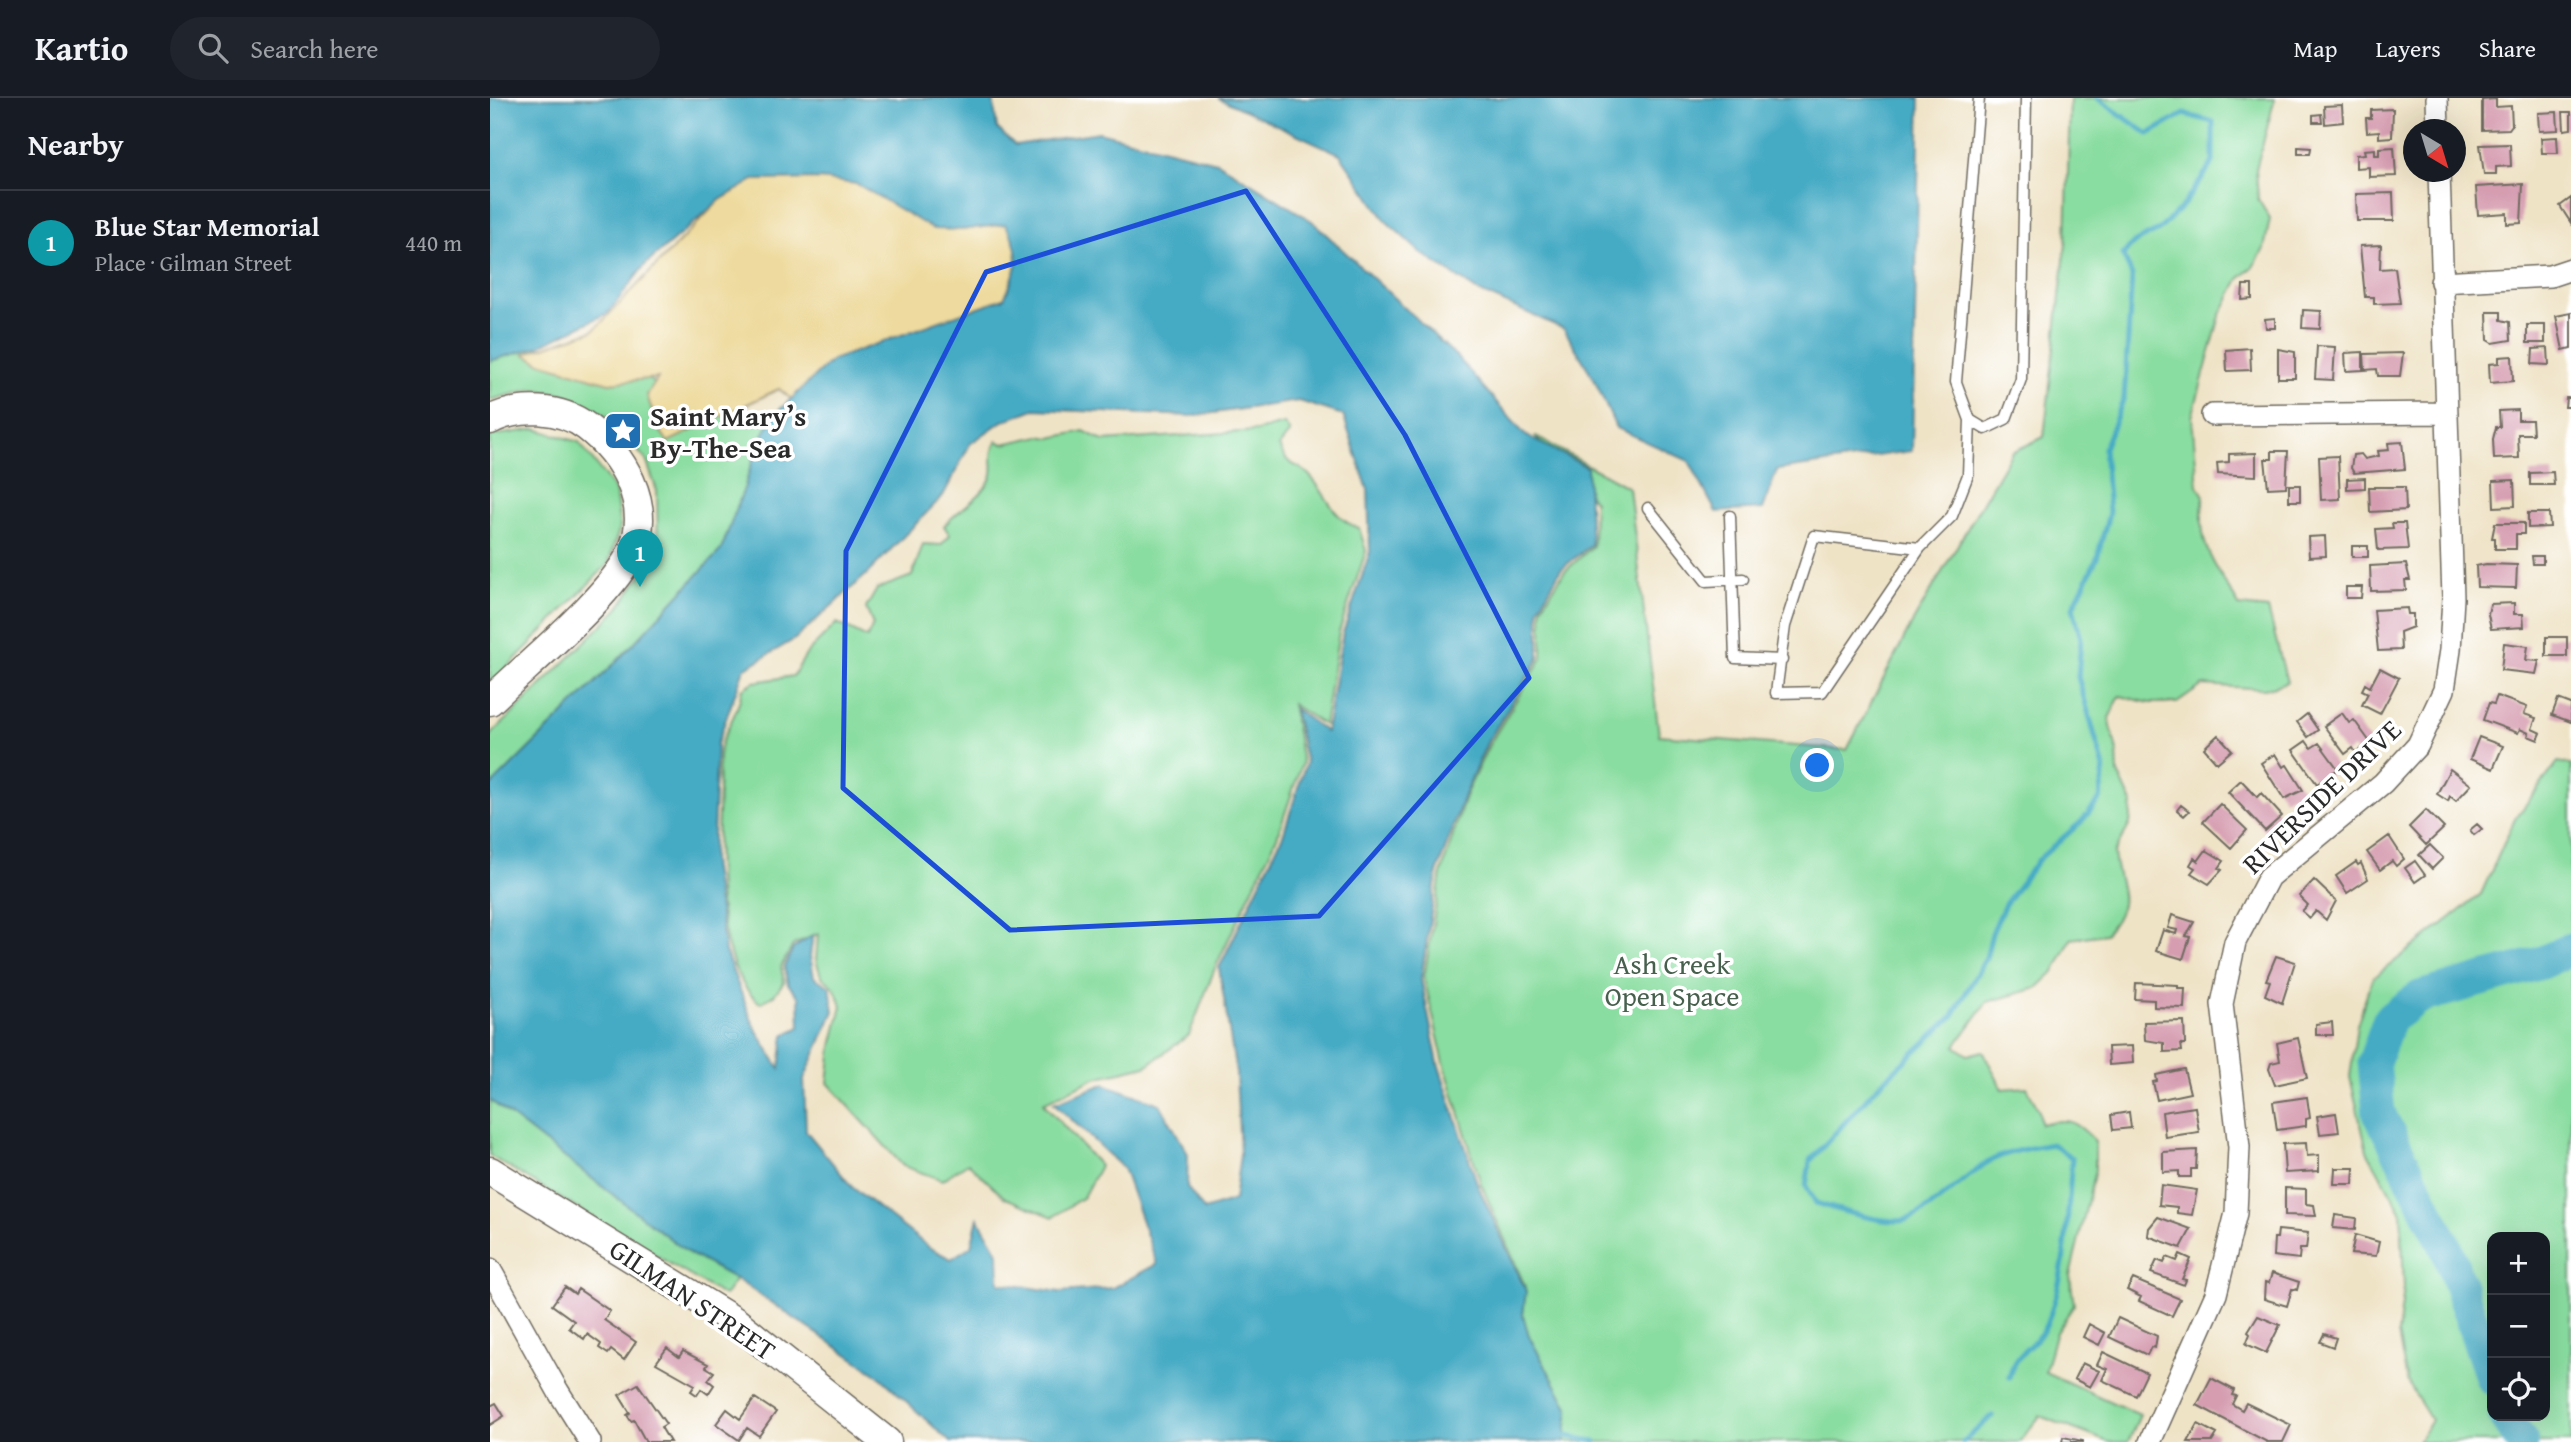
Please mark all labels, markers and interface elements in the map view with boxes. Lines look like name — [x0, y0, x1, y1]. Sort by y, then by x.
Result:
search box — [170, 17, 660, 80]
text: Kartio — [35, 24, 128, 72]
icon: search — [194, 29, 232, 67]
text: Search here — [250, 29, 379, 68]
text: Map — [2294, 31, 2337, 66]
text: Layers — [2375, 31, 2441, 66]
text: Share — [2479, 31, 2536, 66]
north arrow — [2403, 119, 2466, 182]
text: Nearby — [28, 122, 124, 166]
text: Blue Star Memorial — [95, 207, 320, 246]
text: 1 — [45, 226, 57, 259]
text: 440 m — [405, 226, 462, 259]
text: Place · Gilman Street — [95, 246, 292, 279]
place label: Saint Mary’s By-The-Sea — [650, 395, 806, 468]
place icon: Saint Mary’s By-The-Sea — [602, 410, 644, 452]
pin: 1 — [617, 529, 663, 587]
street label: RIVERSIDE DRIVE — [2232, 709, 2410, 883]
your location — [1800, 748, 1834, 782]
park label: Ash Creek Open Space — [1605, 943, 1739, 1016]
street label: GILMAN STREET — [602, 1228, 785, 1370]
map controls — [2487, 1232, 2550, 1421]
button: + — [2487, 1232, 2550, 1295]
button: − — [2487, 1295, 2550, 1358]
button: locate — [2487, 1358, 2550, 1421]

